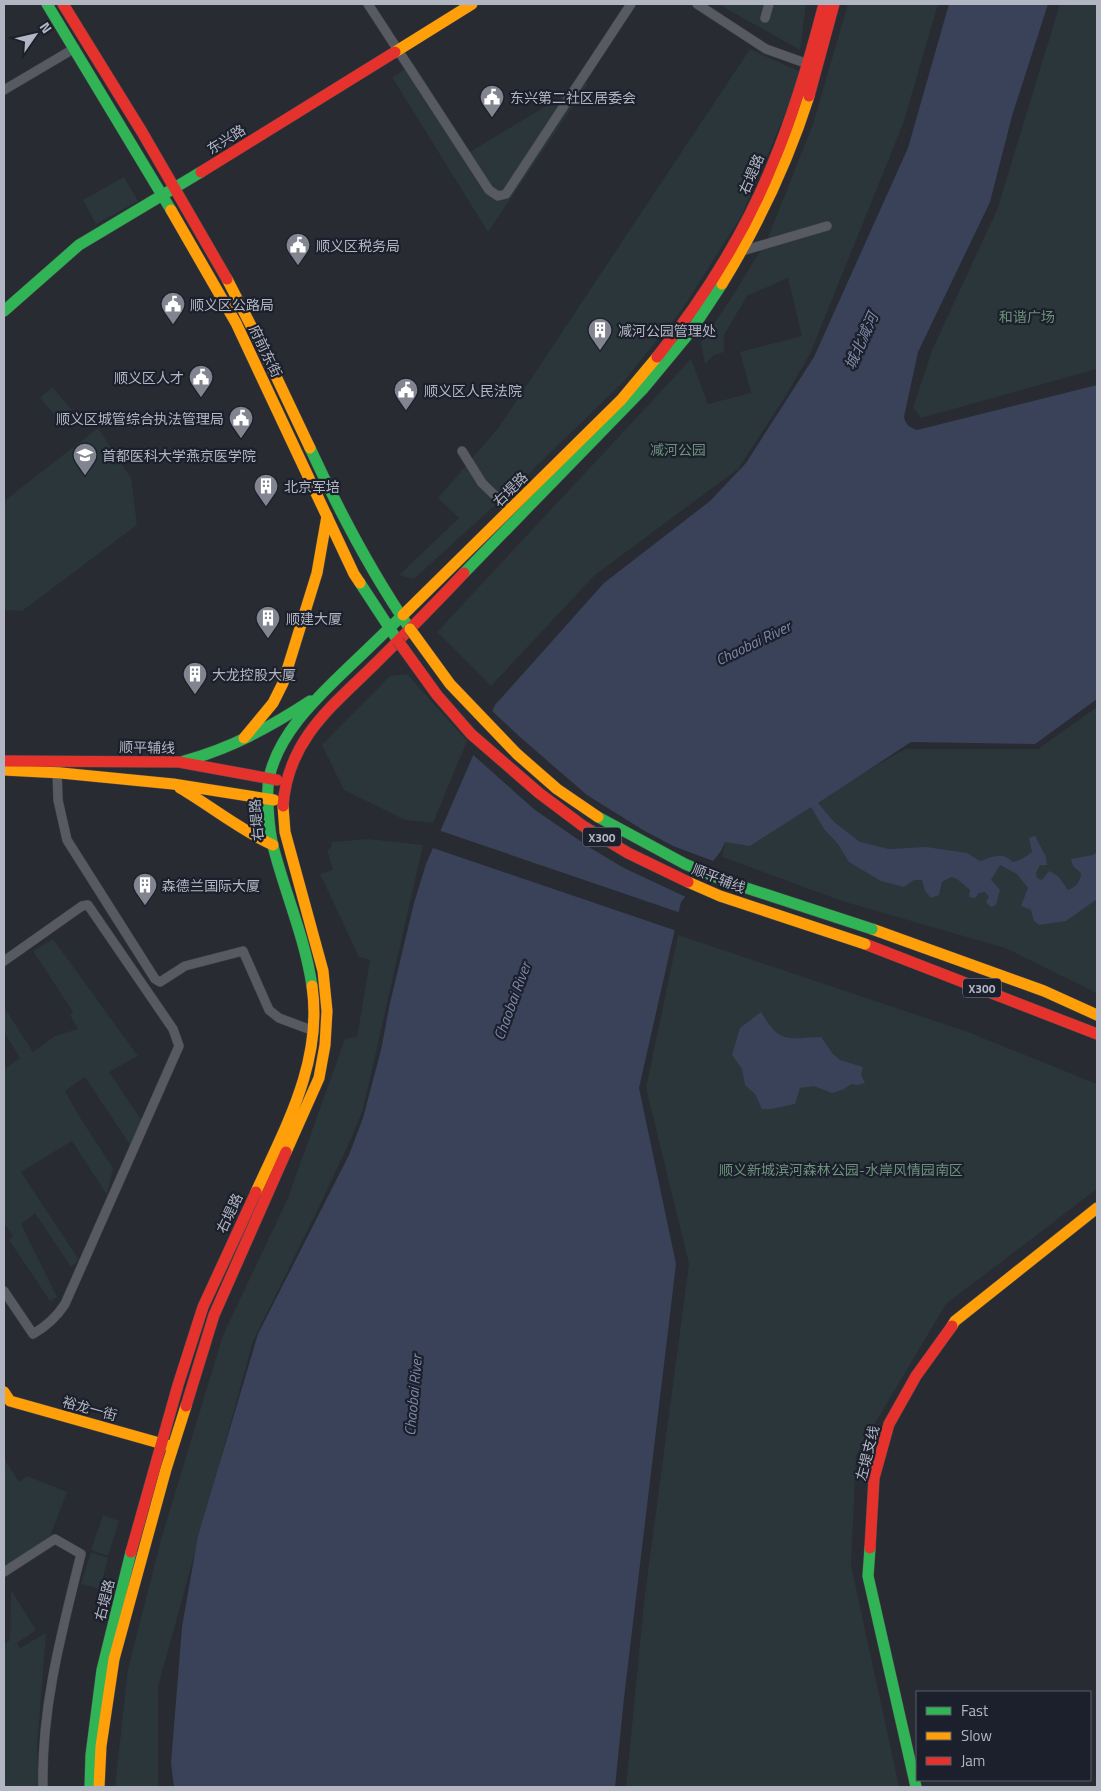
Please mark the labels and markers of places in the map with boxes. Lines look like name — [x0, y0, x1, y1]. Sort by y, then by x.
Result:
public building icon: 东兴第二社区居委会 — [479, 84, 505, 118]
place label: 东兴第二社区居委会 — [510, 87, 636, 108]
public building icon: 顺义区税务局 — [285, 232, 311, 266]
place label: 顺义区税务局 — [316, 235, 400, 256]
public building icon: 顺义区公路局 — [160, 291, 186, 325]
place label: 顺义区公路局 — [190, 294, 274, 315]
building icon: 减河公园管理处 — [587, 317, 613, 351]
place label: 减河公园管理处 — [618, 320, 716, 341]
public building icon: 顺义区人才 — [188, 364, 214, 398]
place label: 顺义区人才 — [114, 367, 184, 388]
public building icon: 顺义区人民法院 — [393, 377, 419, 411]
place label: 顺义区人民法院 — [424, 380, 522, 401]
public building icon: 顺义区城管综合执法管理局 — [228, 405, 254, 439]
place label: 顺义区城管综合执法管理局 — [56, 408, 224, 429]
school or university icon: 首都医科大学燕京医学院 — [72, 442, 98, 476]
place label: 首都医科大学燕京医学院 — [102, 445, 256, 466]
building icon: 北京军培 — [253, 473, 279, 507]
place label: 北京军培 — [284, 476, 340, 497]
building icon: 顺建大厦 — [255, 605, 281, 639]
place label: 顺建大厦 — [286, 608, 342, 629]
building icon: 大龙控股大厦 — [182, 661, 208, 695]
place label: 大龙控股大厦 — [212, 664, 296, 685]
building icon: 森德兰国际大厦 — [132, 872, 158, 906]
place label: 森德兰国际大厦 — [162, 875, 260, 896]

